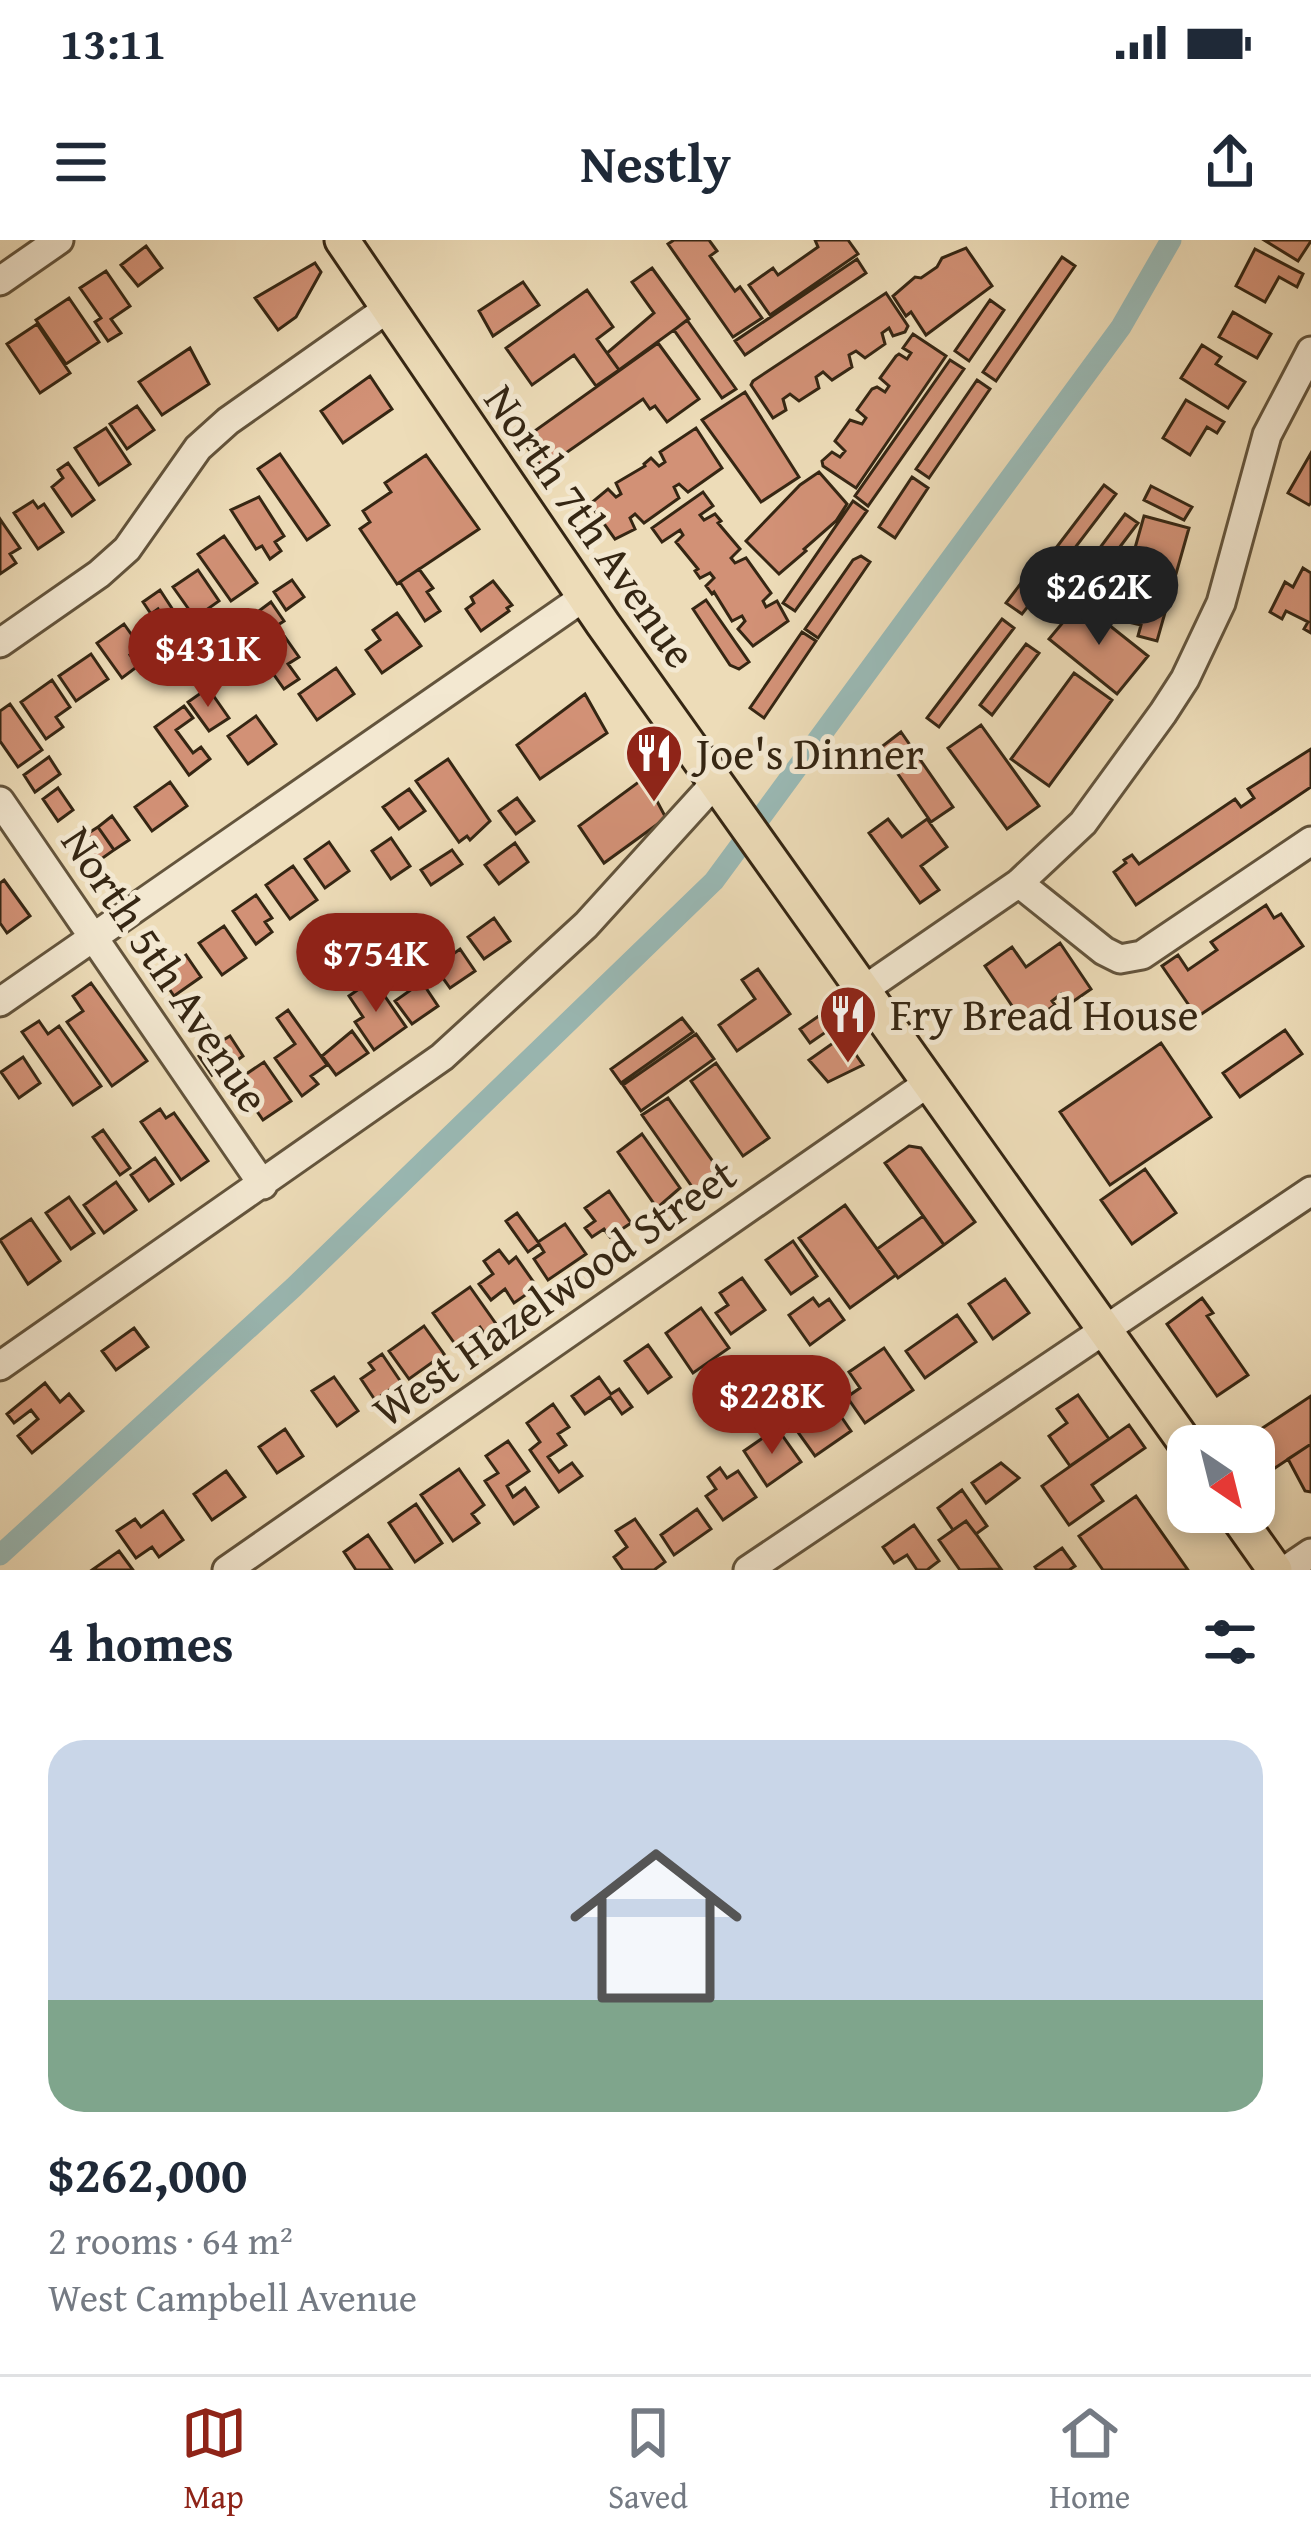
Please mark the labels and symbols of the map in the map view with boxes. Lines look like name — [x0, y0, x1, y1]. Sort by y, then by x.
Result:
street label: North 7th Avenue — [469, 371, 714, 681]
pin: $262K — [1015, 546, 1183, 648]
pin: $431K — [124, 608, 292, 710]
place label: Joe's Dinner — [691, 720, 924, 785]
restaurant icon: Joe's Dinner — [623, 722, 685, 804]
street label: North 5th Avenue — [46, 813, 286, 1125]
pin: $754K — [292, 913, 460, 1015]
place label: Fry Bread House — [890, 981, 1199, 1046]
restaurant icon: Fry Bread House — [817, 983, 879, 1065]
street label: West Hazelwood Street — [359, 1141, 749, 1442]
pin: $228K — [688, 1355, 856, 1457]
north arrow — [1167, 1425, 1275, 1533]

